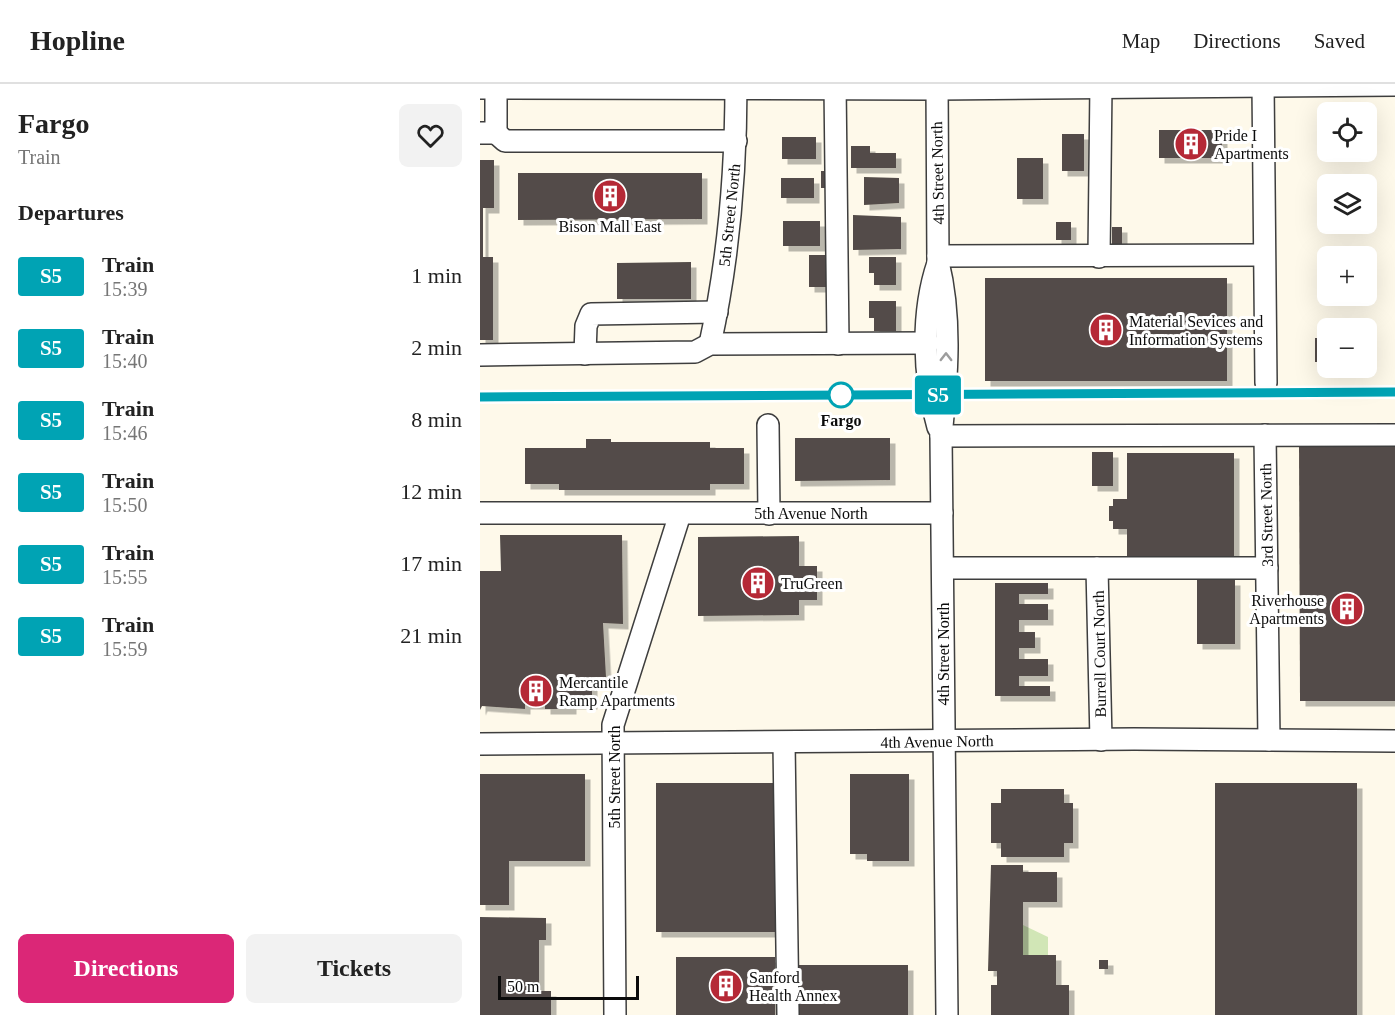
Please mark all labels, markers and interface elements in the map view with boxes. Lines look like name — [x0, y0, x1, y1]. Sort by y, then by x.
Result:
text: Hopline — [30, 25, 125, 56]
text: Map — [1122, 29, 1160, 53]
text: Directions — [1193, 29, 1281, 53]
text: Saved — [1314, 29, 1365, 53]
map controls — [1317, 102, 1377, 378]
button: locate — [1317, 102, 1377, 162]
button: heart — [399, 104, 462, 167]
text: Fargo — [18, 108, 90, 139]
street label: 4th Street North — [928, 121, 947, 225]
building icon: Pride I Apartments — [1173, 126, 1209, 162]
place label: Pride I Apartments — [1214, 127, 1289, 163]
text: Train — [18, 146, 61, 168]
street label: 5th Street North — [716, 163, 743, 267]
button: layers — [1317, 174, 1377, 234]
building icon: Bison Mall East — [592, 178, 628, 214]
text: Departures — [18, 200, 124, 225]
place label: Bison Mall East — [558, 218, 662, 235]
button: + — [1317, 246, 1377, 306]
text: Train — [102, 252, 154, 277]
text: 1 min — [411, 263, 462, 288]
text: S5 — [40, 264, 62, 288]
text: 15:39 — [102, 278, 148, 300]
building icon: Material Sevices and Information Systems — [1088, 312, 1124, 348]
place label: Material Sevices and Information Systems — [1129, 313, 1263, 349]
button: − — [1317, 318, 1377, 378]
text: Train — [102, 324, 154, 349]
text: 2 min — [411, 335, 462, 360]
text: S5 — [40, 336, 62, 360]
text: 15:40 — [102, 350, 148, 372]
one-way arrow — [940, 352, 952, 361]
line badge: S5 — [911, 376, 965, 414]
marker: Fargo — [828, 382, 854, 408]
text: S5 — [927, 383, 949, 407]
text: Train — [102, 396, 154, 421]
text: 8 min — [411, 407, 462, 432]
text: S5 — [40, 408, 62, 432]
place label: Fargo — [821, 412, 861, 430]
text: 15:46 — [102, 422, 148, 444]
street label: 3rd Street North — [1257, 463, 1276, 567]
text: Train — [102, 468, 154, 493]
text: 12 min — [400, 479, 462, 504]
text: S5 — [40, 480, 62, 504]
text: 15:50 — [102, 494, 148, 516]
street label: 5th Avenue North — [754, 505, 868, 522]
text: Train — [102, 540, 154, 565]
text: 17 min — [400, 551, 462, 576]
text: S5 — [40, 552, 62, 576]
building icon: TruGreen — [740, 565, 776, 601]
text: 15:55 — [102, 566, 148, 588]
place label: TruGreen — [781, 575, 843, 592]
street label: Burrell Court North — [1090, 590, 1109, 718]
building icon: Riverhouse Apartments — [1329, 591, 1365, 627]
place label: Riverhouse Apartments — [1249, 592, 1324, 628]
street label: 4th Street North — [935, 602, 952, 706]
text: Train — [102, 612, 154, 637]
text: 21 min — [400, 623, 462, 648]
text: S5 — [40, 624, 62, 648]
text: 15:59 — [102, 638, 148, 660]
building icon: Mercantile Ramp Apartments — [518, 673, 554, 709]
place label: Mercantile Ramp Apartments — [559, 674, 675, 710]
street label: 5th Street North — [606, 725, 623, 829]
street label: 4th Avenue North — [880, 732, 994, 751]
button: Directions — [18, 934, 234, 1003]
button: Tickets — [246, 934, 462, 1003]
building icon: Sanford Health Annex — [708, 968, 744, 1004]
place label: Sanford Health Annex — [749, 969, 837, 1004]
scale bar — [498, 973, 639, 1000]
text: 50 m — [507, 978, 539, 995]

